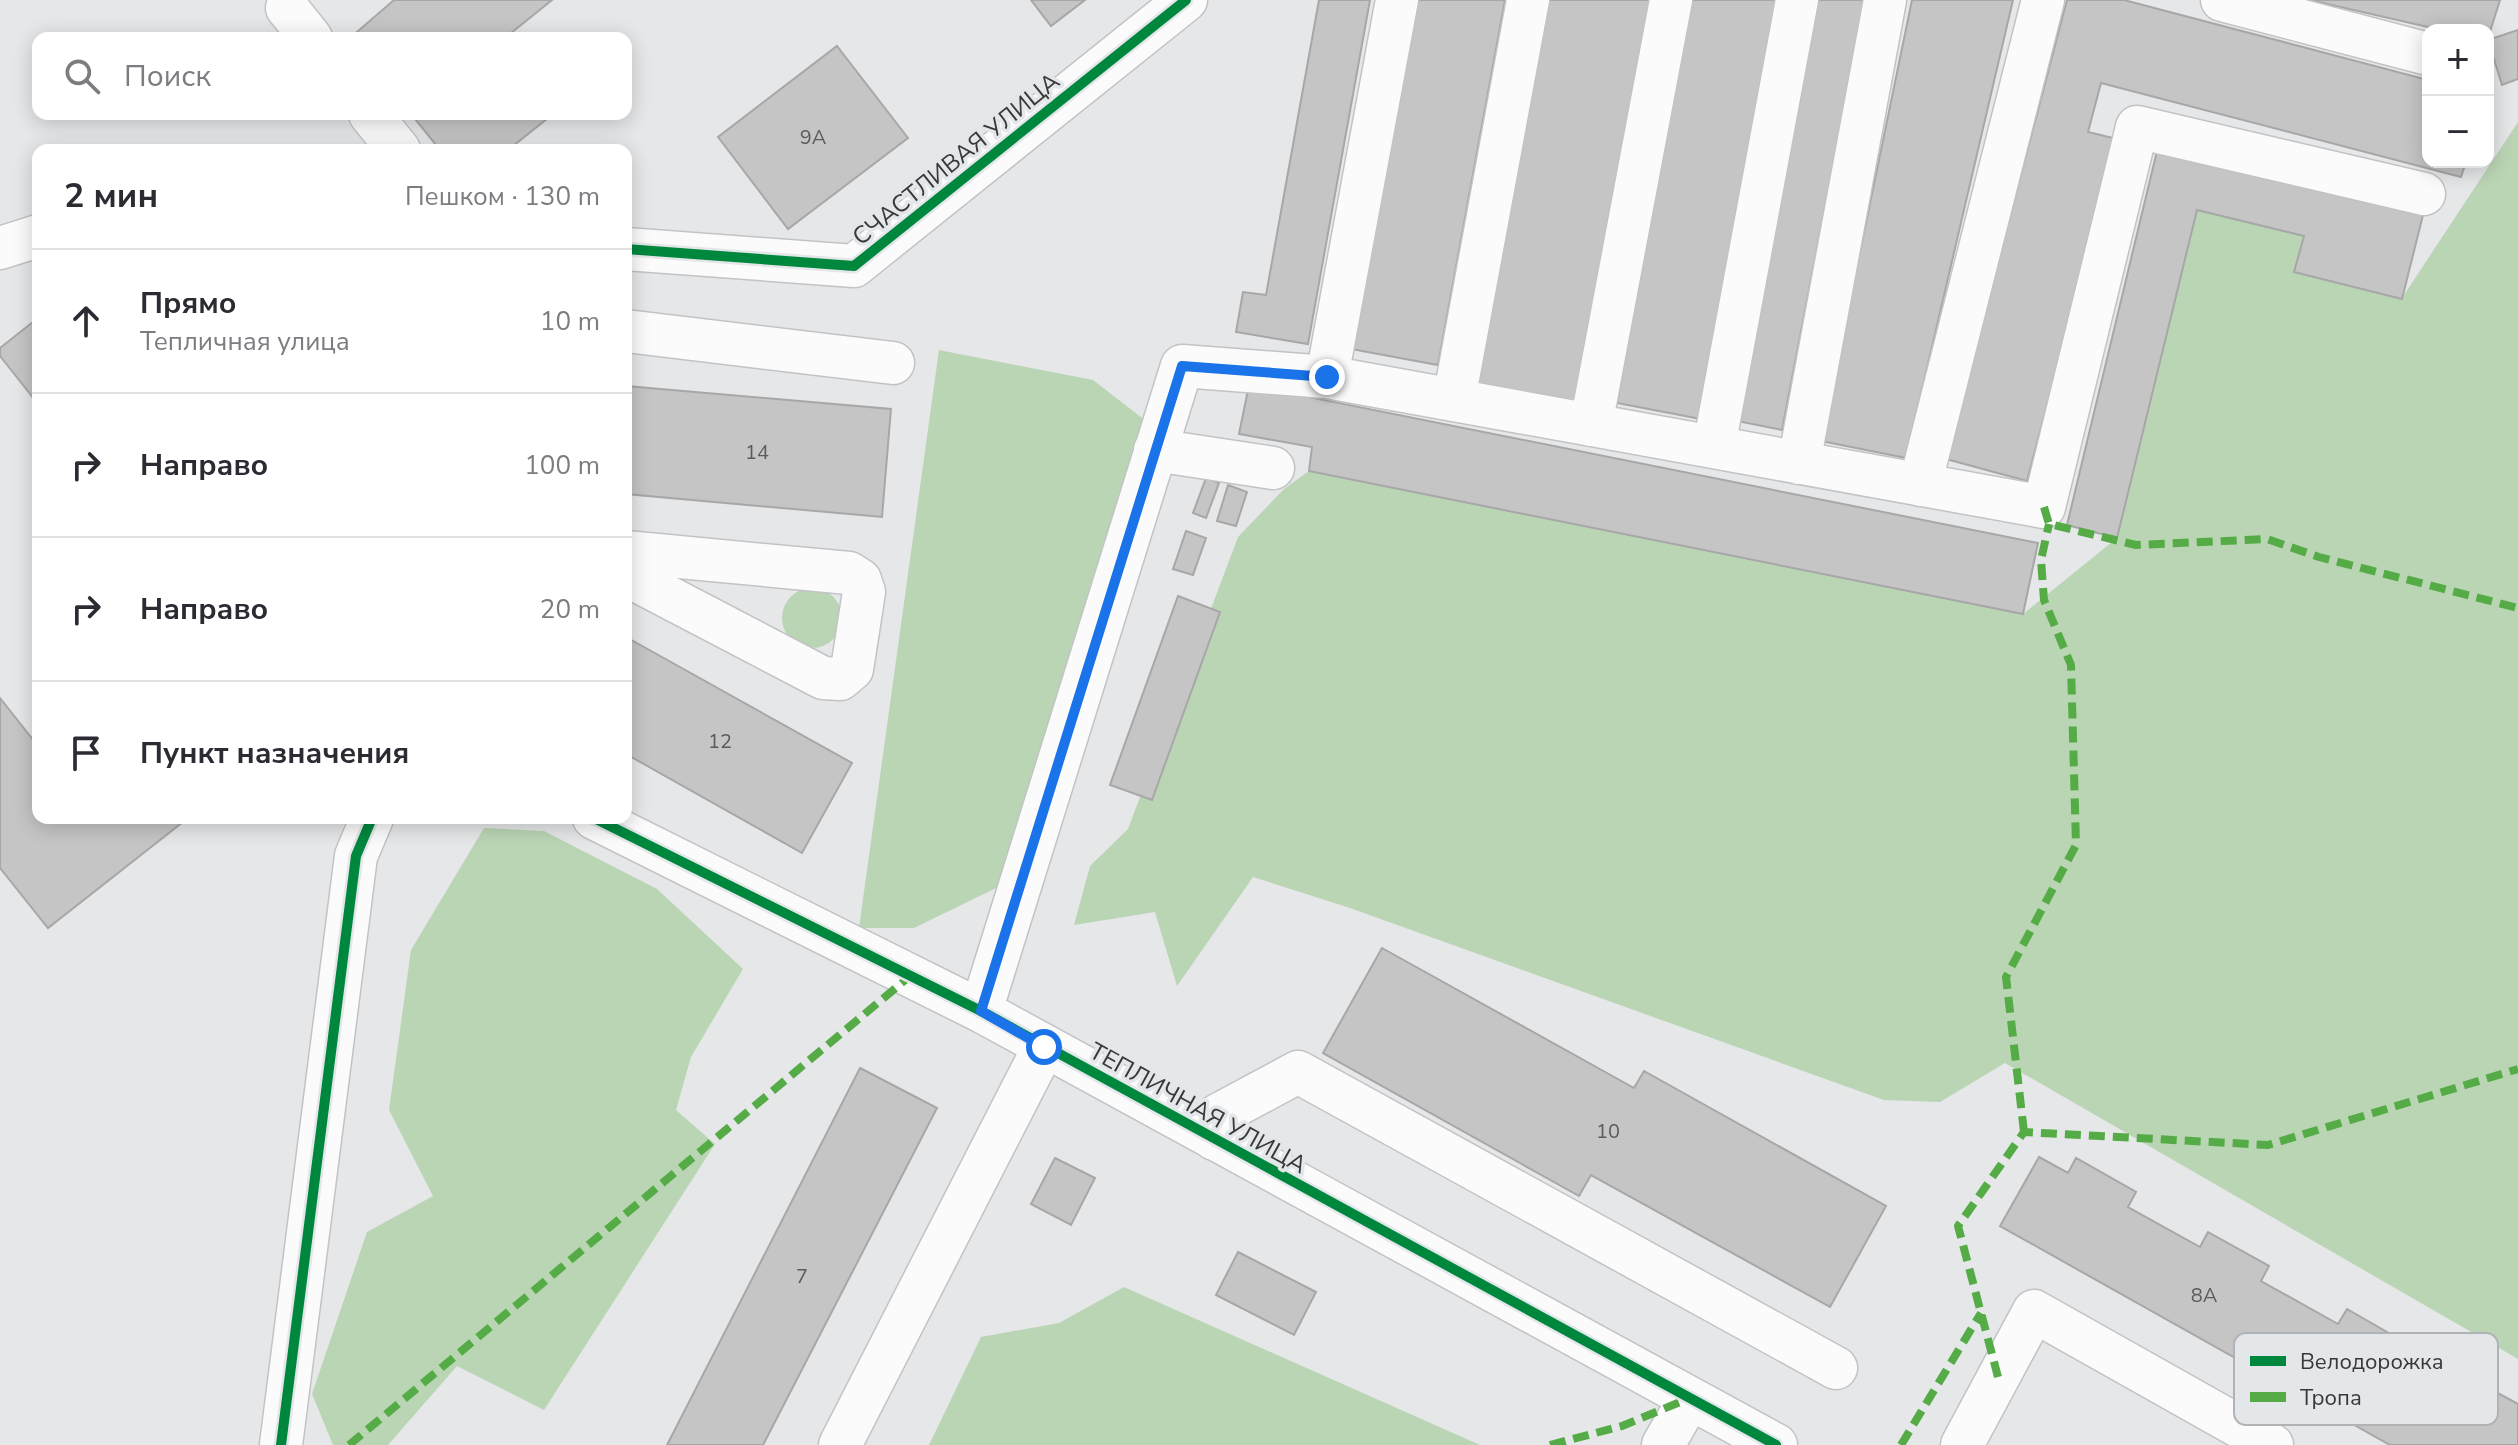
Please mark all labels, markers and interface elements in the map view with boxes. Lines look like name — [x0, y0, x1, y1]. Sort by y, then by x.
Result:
map controls — [2422, 24, 2494, 168]
button: + — [2422, 24, 2494, 96]
search box — [32, 32, 632, 120]
icon: search — [60, 54, 104, 98]
text: Поиск — [124, 56, 211, 97]
street label: СЧАСТЛИВАЯ УЛИЦА — [846, 65, 1067, 253]
button: − — [2422, 96, 2494, 168]
house number: 9А — [800, 124, 827, 151]
text: 2 мин — [64, 173, 158, 219]
text: Пешком · 130 m — [405, 179, 600, 214]
text: Прямо — [140, 283, 237, 324]
icon: ahead — [64, 299, 108, 343]
text: 10 m — [540, 304, 600, 339]
text: Тепличная улица — [140, 324, 350, 359]
route end — [1309, 359, 1345, 395]
house number: 14 — [745, 439, 769, 466]
icon: right — [64, 443, 108, 487]
text: Направо — [140, 445, 268, 486]
text: 100 m — [524, 448, 600, 483]
icon: right — [64, 587, 108, 631]
text: Направо — [140, 589, 268, 630]
text: 20 m — [540, 592, 600, 627]
house number: 12 — [708, 728, 732, 755]
icon: arrive — [64, 731, 108, 775]
text: Пункт назначения — [140, 733, 409, 774]
route start — [1026, 1029, 1062, 1065]
street label: ТЕПЛИЧНАЯ УЛИЦА — [1084, 1035, 1313, 1181]
house number: 10 — [1596, 1118, 1620, 1145]
house number: 7 — [796, 1263, 808, 1290]
house number: 8А — [2191, 1282, 2218, 1309]
legend — [2234, 1333, 2498, 1425]
text: Велодорожка — [2300, 1347, 2444, 1377]
text: Тропа — [2300, 1383, 2362, 1413]

